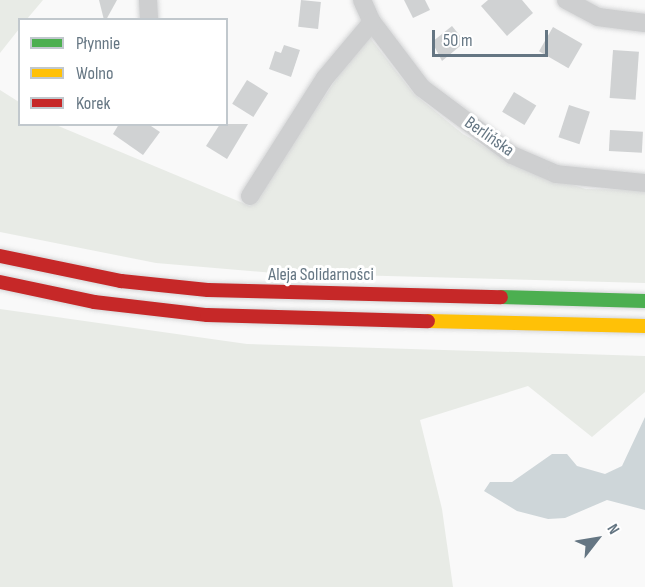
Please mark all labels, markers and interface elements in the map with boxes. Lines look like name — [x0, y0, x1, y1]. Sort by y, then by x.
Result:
legend — [18, 18, 228, 126]
scale bar — [435, 18, 550, 56]
text: 50 m — [443, 30, 473, 51]
text: Płynnie — [76, 33, 120, 54]
text: Wolno — [76, 63, 113, 84]
text: Korek — [76, 93, 110, 114]
street label: Berlińska — [460, 112, 518, 162]
street label: Aleja Solidarności — [268, 264, 374, 286]
north arrow — [567, 509, 627, 569]
text: N — [603, 521, 623, 538]

